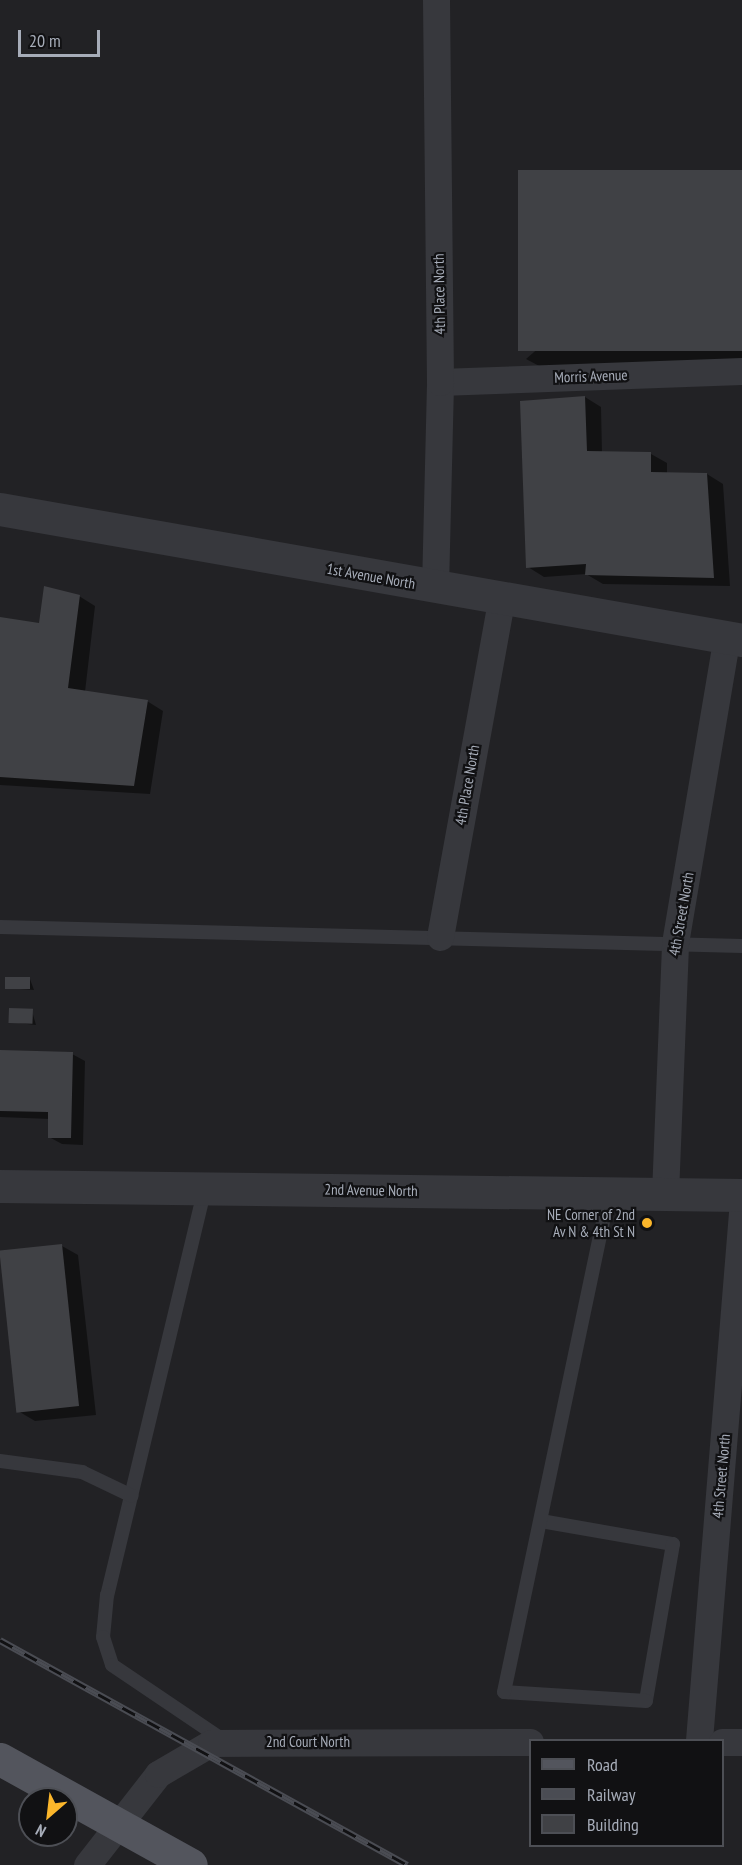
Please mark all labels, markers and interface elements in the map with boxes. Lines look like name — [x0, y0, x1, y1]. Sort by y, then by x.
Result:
scale bar — [21, 18, 104, 56]
text: 20 m — [29, 29, 61, 52]
street label: 4th Place North — [429, 253, 449, 335]
street label: Morris Avenue — [554, 366, 628, 386]
street label: 1st Avenue North — [325, 559, 417, 593]
street label: 4th Place North — [451, 743, 483, 827]
street label: 4th Street North — [665, 871, 697, 957]
street label: 2nd Avenue North — [324, 1180, 418, 1200]
place label: NE Corner of 2nd Av N & 4th St N — [547, 1205, 635, 1240]
marker: NE Corner of 2nd Av N & 4th St N — [640, 1216, 654, 1230]
street label: 4th Street North — [708, 1433, 734, 1519]
street label: 2nd Court North — [266, 1733, 350, 1751]
legend — [529, 1739, 724, 1847]
text: Road — [587, 1753, 618, 1776]
text: Railway — [587, 1783, 636, 1806]
north arrow — [18, 1787, 78, 1847]
text: Building — [587, 1813, 639, 1836]
text: N — [32, 1820, 49, 1842]

